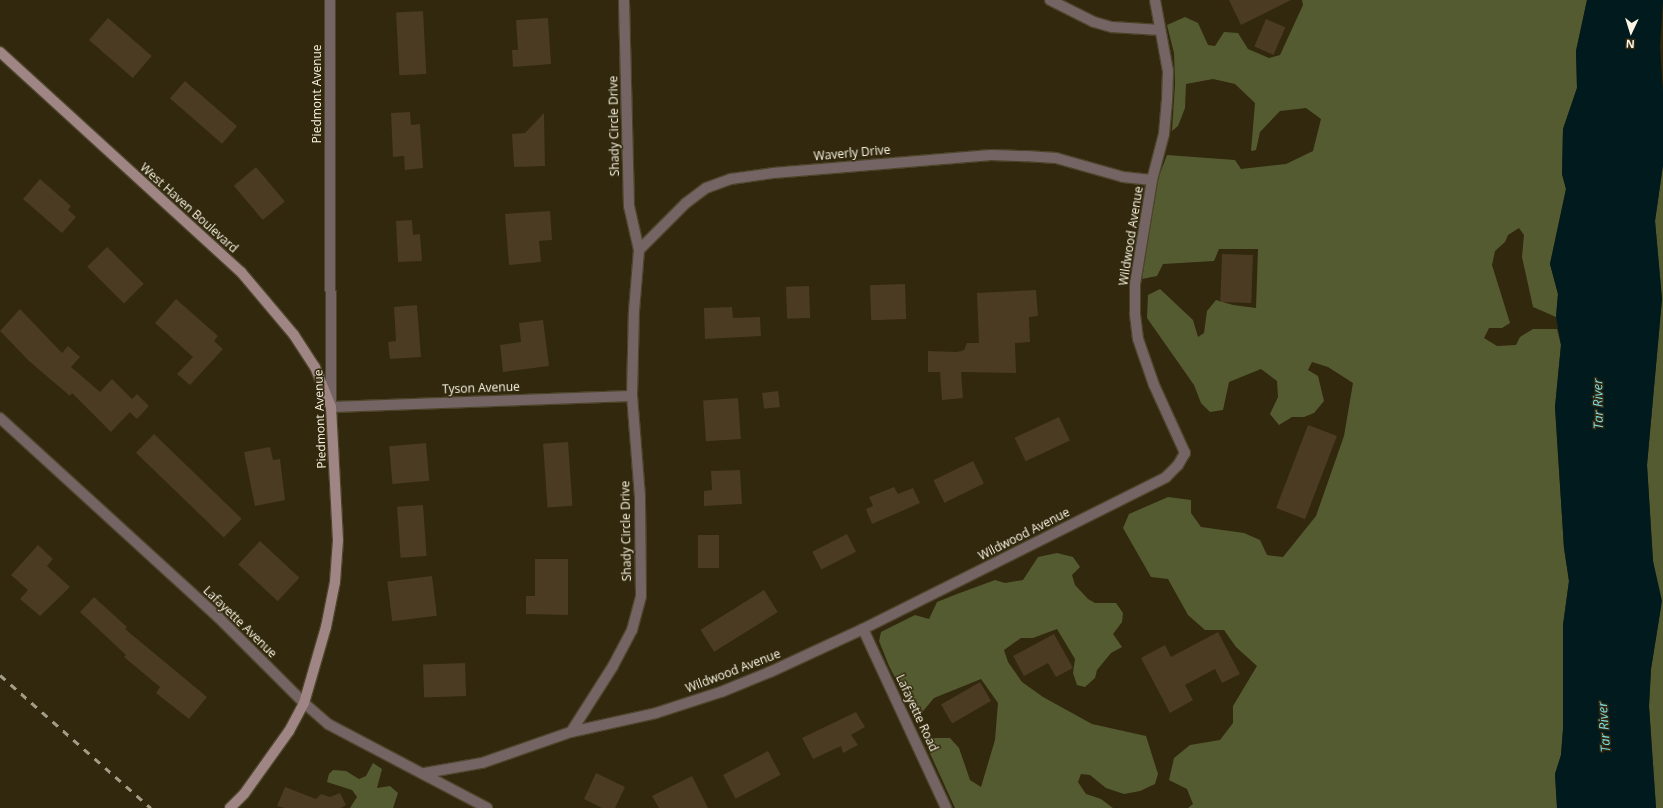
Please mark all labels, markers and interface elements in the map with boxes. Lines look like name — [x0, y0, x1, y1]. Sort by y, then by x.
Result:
north arrow — [1611, 12, 1651, 52]
text: N — [1625, 37, 1635, 52]
street label: Piedmont Avenue — [310, 44, 324, 144]
street label: Shady Circle Drive — [606, 76, 622, 176]
street label: Waverly Drive — [813, 142, 891, 164]
street label: West Haven Boulevard — [137, 160, 241, 256]
street label: Wildwood Avenue — [1116, 185, 1146, 287]
street label: Piedmont Avenue — [311, 369, 329, 469]
street label: Tyson Avenue — [442, 379, 520, 397]
water label: Tar River — [1590, 379, 1606, 429]
street label: Shady Circle Drive — [618, 481, 634, 581]
street label: Wildwood Avenue — [976, 505, 1072, 563]
street label: Lafayette Avenue — [200, 583, 280, 661]
street label: Wildwood Avenue — [684, 646, 782, 696]
street label: Lafayette Road — [893, 672, 941, 754]
water label: Tar River — [1594, 701, 1614, 753]

